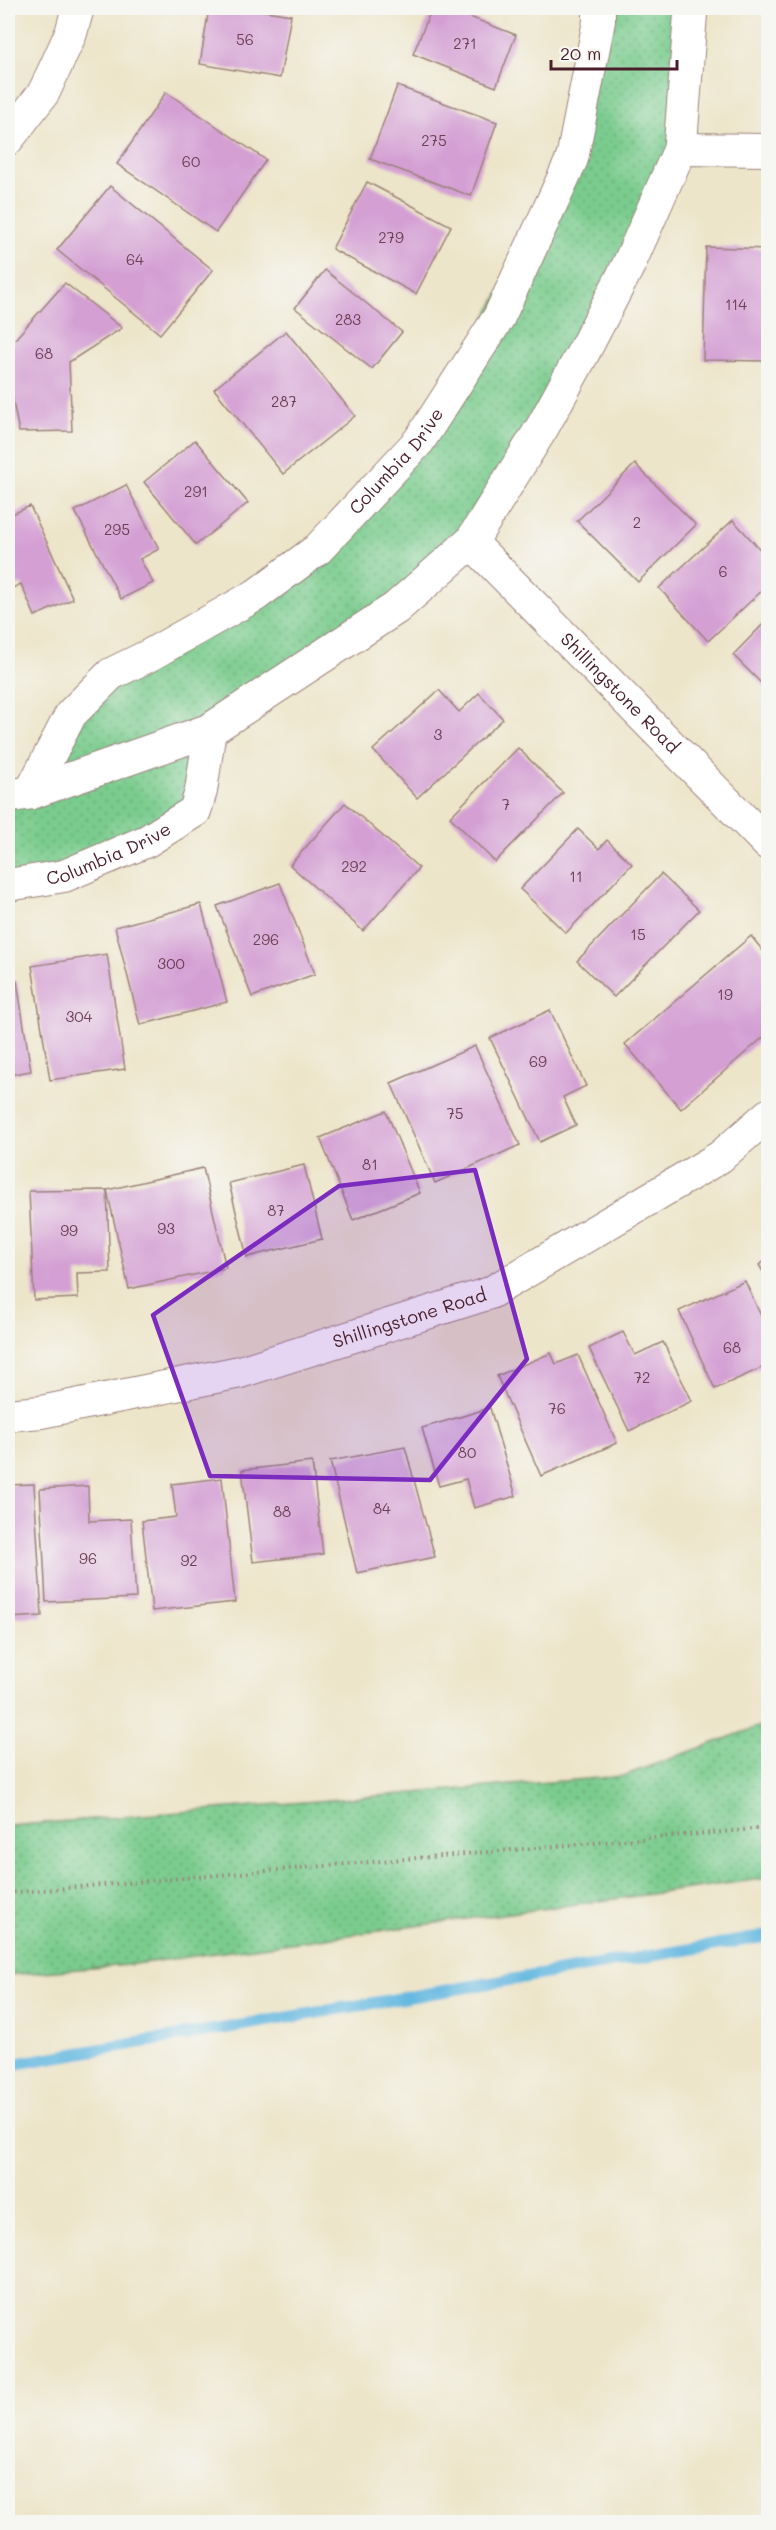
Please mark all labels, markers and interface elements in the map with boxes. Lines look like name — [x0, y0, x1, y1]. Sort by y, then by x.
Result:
house number: 56 — [236, 29, 254, 49]
house number: 271 — [453, 33, 477, 53]
scale bar — [551, 33, 677, 71]
text: 20 m — [560, 41, 601, 65]
house number: 275 — [421, 130, 447, 150]
house number: 60 — [182, 151, 200, 171]
house number: 279 — [378, 227, 404, 247]
house number: 64 — [126, 249, 144, 269]
house number: 114 — [725, 294, 747, 314]
house number: 283 — [335, 309, 361, 329]
house number: 68 — [35, 343, 53, 363]
house number: 287 — [271, 391, 297, 411]
street label: Columbia Drive — [343, 403, 448, 519]
house number: 291 — [184, 481, 208, 501]
house number: 2 — [633, 512, 641, 532]
house number: 295 — [104, 519, 130, 539]
house number: 6 — [718, 561, 728, 581]
street label: Shillingstone Road — [556, 627, 685, 758]
house number: 3 — [434, 724, 443, 744]
house number: 7 — [502, 794, 510, 814]
street label: Columbia Drive — [44, 816, 175, 890]
house number: 292 — [341, 856, 367, 876]
house number: 11 — [569, 866, 583, 886]
house number: 15 — [630, 924, 646, 944]
house number: 296 — [253, 929, 279, 949]
house number: 300 — [157, 953, 185, 973]
house number: 19 — [717, 984, 733, 1004]
house number: 304 — [66, 1006, 93, 1026]
house number: 69 — [529, 1051, 547, 1071]
house number: 75 — [446, 1103, 464, 1123]
house number: 81 — [362, 1154, 378, 1174]
house number: 87 — [267, 1200, 285, 1220]
house number: 93 — [157, 1218, 175, 1238]
house number: 99 — [60, 1220, 78, 1240]
street label: Shillingstone Road — [329, 1282, 489, 1353]
house number: 68 — [723, 1337, 741, 1357]
house number: 72 — [634, 1367, 650, 1387]
house number: 76 — [548, 1398, 566, 1418]
house number: 80 — [458, 1442, 476, 1462]
house number: 84 — [373, 1498, 391, 1518]
house number: 88 — [273, 1501, 291, 1521]
house number: 96 — [79, 1548, 97, 1568]
house number: 92 — [180, 1550, 198, 1570]

